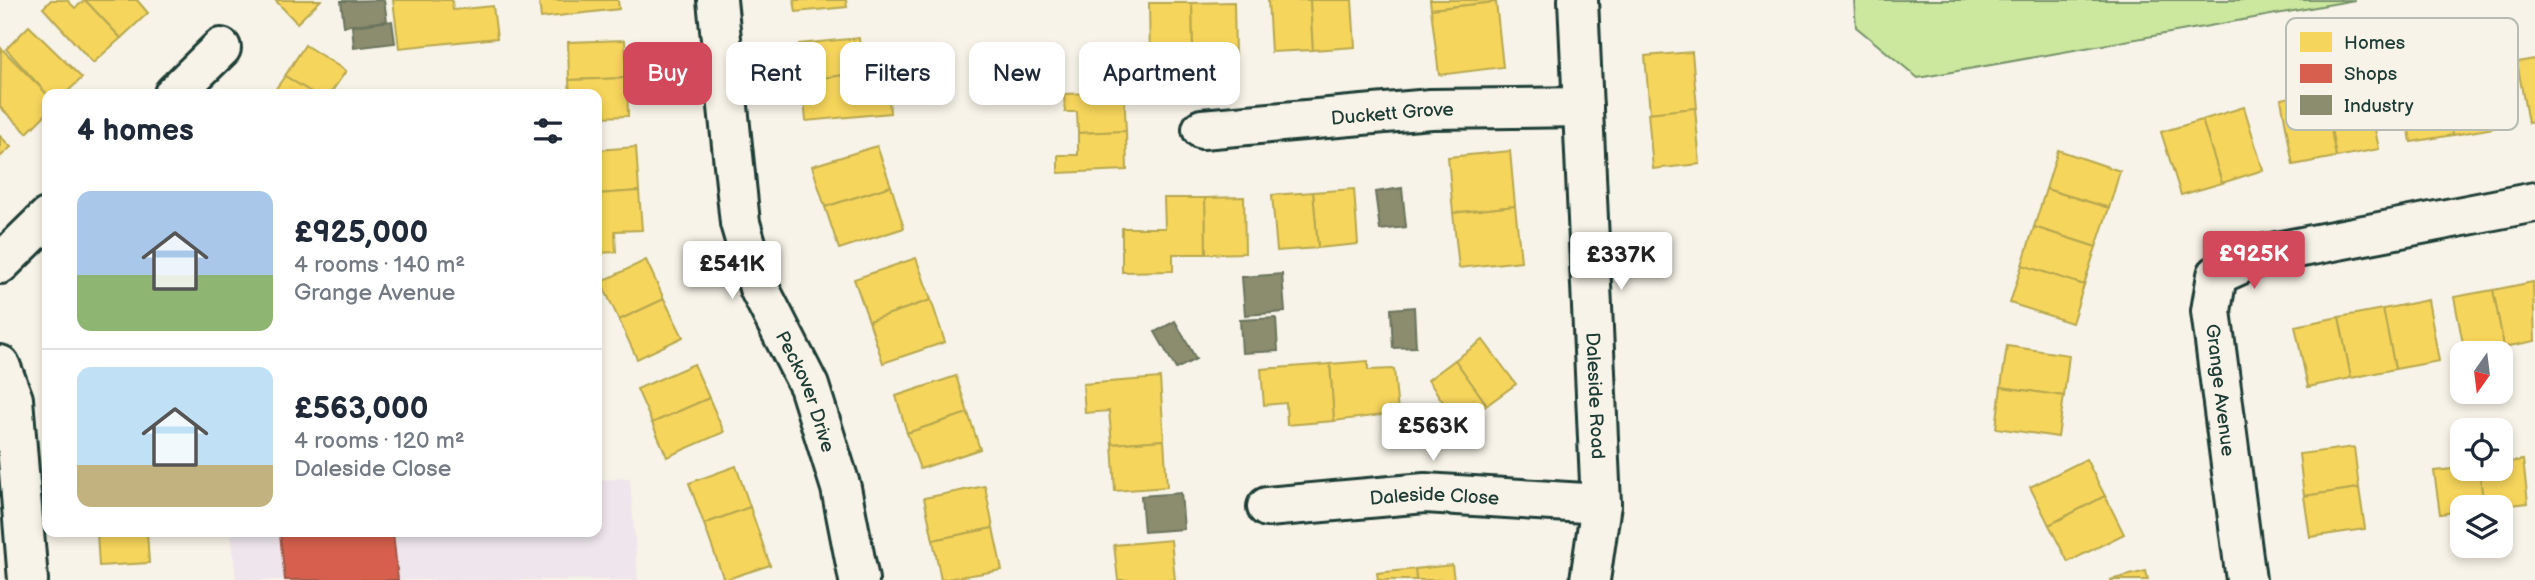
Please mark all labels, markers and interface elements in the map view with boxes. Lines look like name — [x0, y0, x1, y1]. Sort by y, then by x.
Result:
legend — [2286, 18, 2518, 130]
text: Homes — [2344, 32, 2405, 55]
chip: Buy — [623, 42, 712, 105]
chip: Rent — [726, 42, 826, 105]
chip: Filters — [840, 42, 955, 105]
chip: New — [969, 42, 1065, 105]
chip: Apartment — [1079, 42, 1240, 105]
text: Shops — [2344, 63, 2397, 86]
text: Industry — [2344, 95, 2414, 118]
street label: Duckett Grove — [1330, 99, 1454, 131]
icon: filters — [529, 112, 567, 150]
text: 4 homes — [77, 113, 194, 149]
text: £925,000 — [294, 215, 428, 251]
icon: home — [133, 219, 217, 303]
pin: £337K — [1572, 232, 1670, 292]
pin: £925K — [2205, 232, 2303, 291]
text: £925K — [2219, 240, 2289, 268]
text: £337K — [1586, 241, 1656, 269]
pin: £541K — [683, 242, 781, 301]
text: £541K — [699, 250, 765, 278]
text: 4 rooms · 140 m² — [294, 251, 465, 279]
text: Grange Avenue — [294, 279, 455, 307]
street label: Grange Avenue — [2200, 323, 2239, 458]
street label: Peckover Drive — [770, 328, 839, 455]
street label: Daleside Road — [1580, 332, 1609, 460]
north arrow — [2450, 341, 2513, 404]
map controls — [2450, 341, 2513, 558]
text: £563,000 — [294, 391, 428, 427]
icon: home — [133, 395, 217, 479]
pin: £563K — [1384, 404, 1482, 463]
text: £563K — [1398, 412, 1468, 440]
button: locate — [2450, 418, 2513, 481]
text: 4 rooms · 120 m² — [294, 427, 465, 455]
text: Daleside Close — [294, 455, 451, 483]
street label: Daleside Close — [1369, 483, 1500, 511]
button: layers — [2450, 495, 2513, 558]

